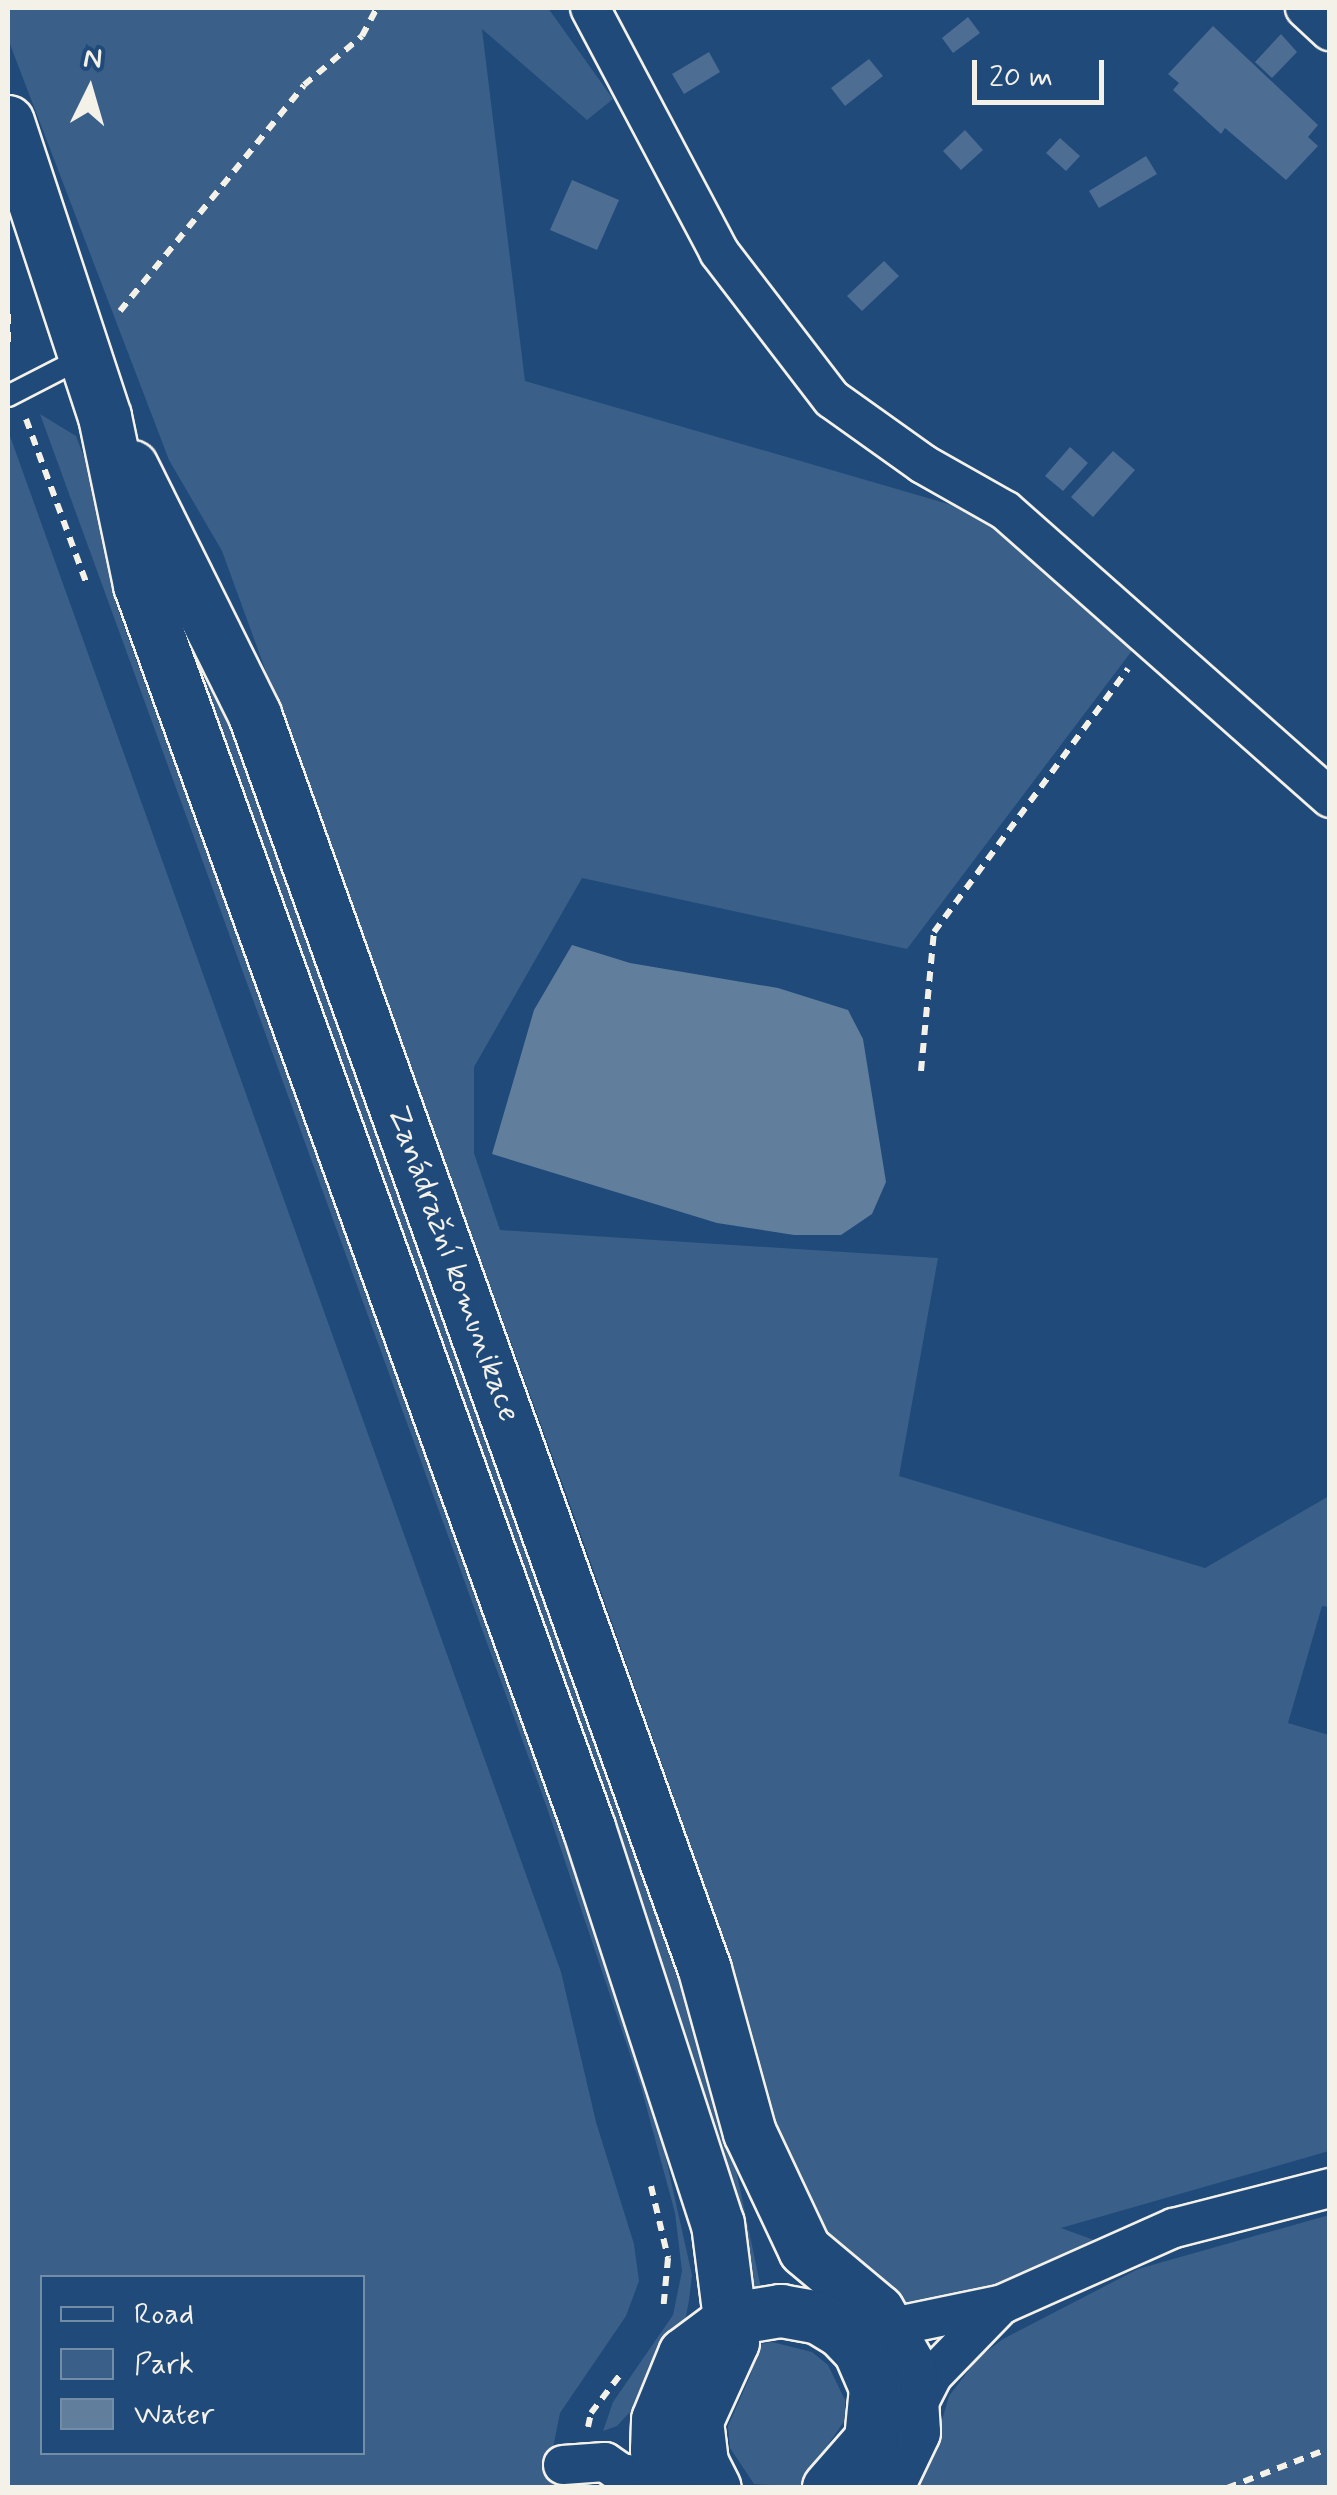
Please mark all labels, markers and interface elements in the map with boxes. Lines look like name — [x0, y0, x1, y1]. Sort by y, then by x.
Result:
north arrow — [40, 40, 140, 140]
text: N — [82, 40, 104, 79]
scale bar — [977, 40, 1110, 102]
text: 20 m — [989, 58, 1053, 97]
street label: Zanádražní komunikace — [378, 1101, 528, 1427]
legend — [40, 2275, 365, 2455]
text: Road — [134, 2295, 194, 2334]
text: Park — [134, 2345, 194, 2384]
text: Water — [134, 2395, 214, 2434]

